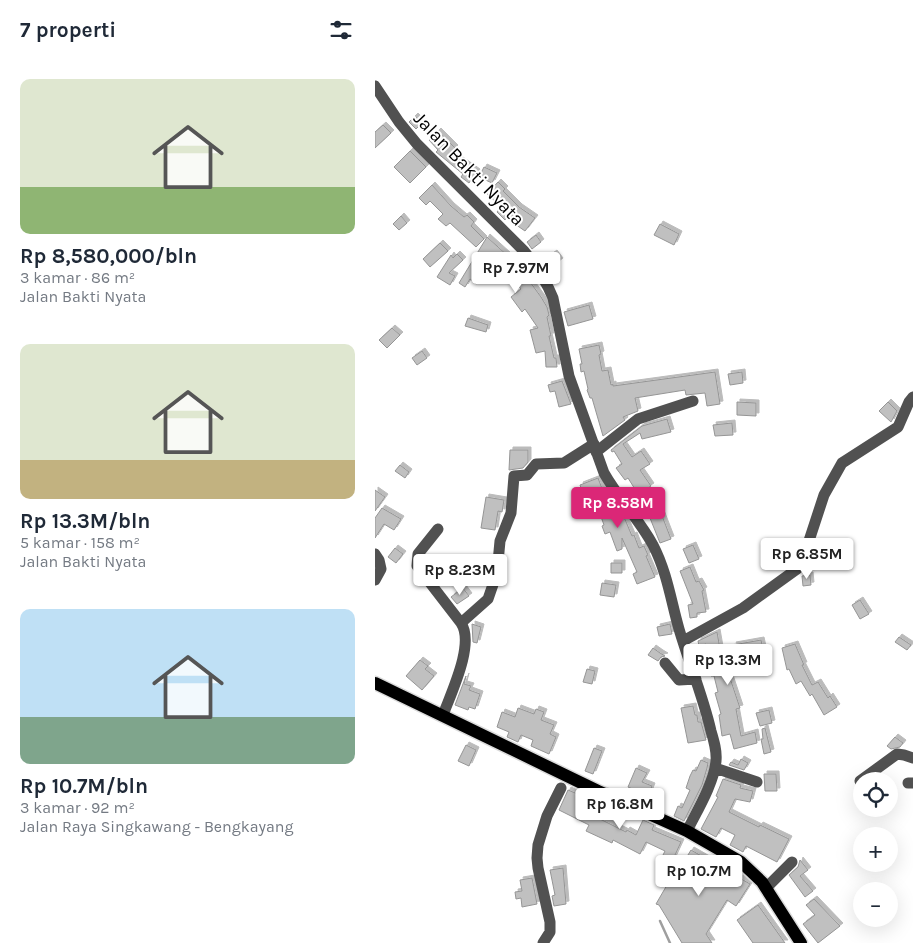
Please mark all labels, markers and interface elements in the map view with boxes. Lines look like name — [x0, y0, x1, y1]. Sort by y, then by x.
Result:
icon: filters — [327, 16, 355, 44]
text: 7 properti — [20, 18, 116, 42]
street label: Jalan Bakti Nyata — [409, 107, 529, 231]
icon: home — [143, 112, 233, 202]
text: Rp 8,580,000/bln — [20, 244, 197, 268]
pin: Rp 7.97M — [464, 252, 568, 294]
text: Rp 7.97M — [482, 258, 550, 277]
text: 3 kamar · 86 m² — [20, 268, 135, 287]
text: Jalan Bakti Nyata — [20, 287, 146, 306]
icon: home — [143, 377, 233, 467]
pin: Rp 8.58M — [566, 486, 670, 529]
text: Rp 8.58M — [582, 493, 654, 512]
text: Rp 13.3M/bln — [20, 509, 150, 533]
text: 5 kamar · 158 m² — [20, 533, 140, 552]
pin: Rp 6.85M — [755, 538, 859, 580]
text: Rp 6.85M — [772, 544, 842, 563]
text: Jalan Bakti Nyata — [20, 552, 146, 571]
pin: Rp 8.23M — [408, 554, 512, 596]
text: Rp 8.23M — [424, 560, 496, 579]
icon: home — [143, 642, 233, 732]
pin: Rp 13.3M — [676, 644, 780, 686]
text: Rp 13.3M — [694, 650, 762, 669]
map controls — [853, 772, 898, 927]
button: locate — [853, 772, 898, 817]
text: Rp 10.7M/bln — [20, 774, 148, 798]
pin: Rp 16.8M — [568, 788, 672, 830]
text: Rp 16.8M — [586, 794, 654, 813]
text: 3 kamar · 92 m² — [20, 798, 135, 817]
text: Jalan Raya Singkawang - Bengkayang — [20, 817, 294, 836]
button: + — [853, 827, 898, 872]
pin: Rp 10.7M — [647, 854, 751, 897]
text: Rp 10.7M — [666, 861, 732, 880]
button: − — [853, 882, 898, 927]

